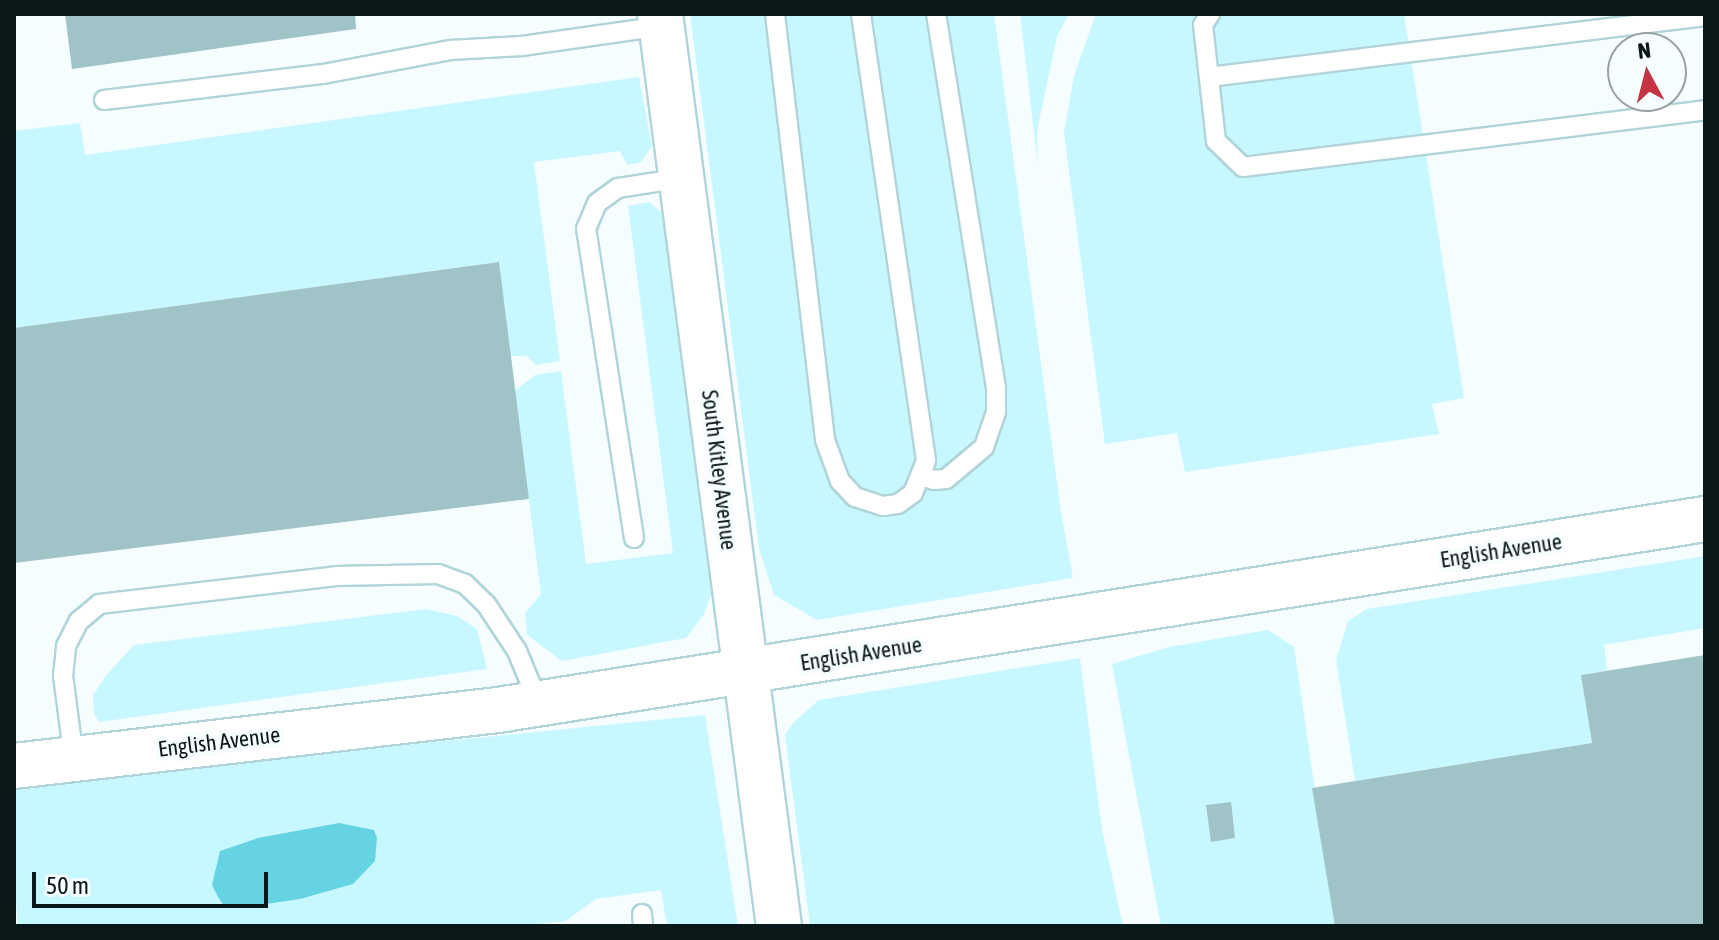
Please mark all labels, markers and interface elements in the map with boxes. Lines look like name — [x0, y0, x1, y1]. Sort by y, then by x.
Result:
north arrow — [1607, 32, 1687, 112]
text: N — [1636, 36, 1652, 64]
street label: South Kitley Avenue — [696, 389, 742, 551]
street label: English Avenue — [1438, 528, 1564, 574]
street label: English Avenue — [798, 631, 924, 677]
street label: English Avenue — [156, 721, 282, 763]
scale bar — [36, 856, 272, 906]
text: 50 m — [46, 872, 89, 899]

